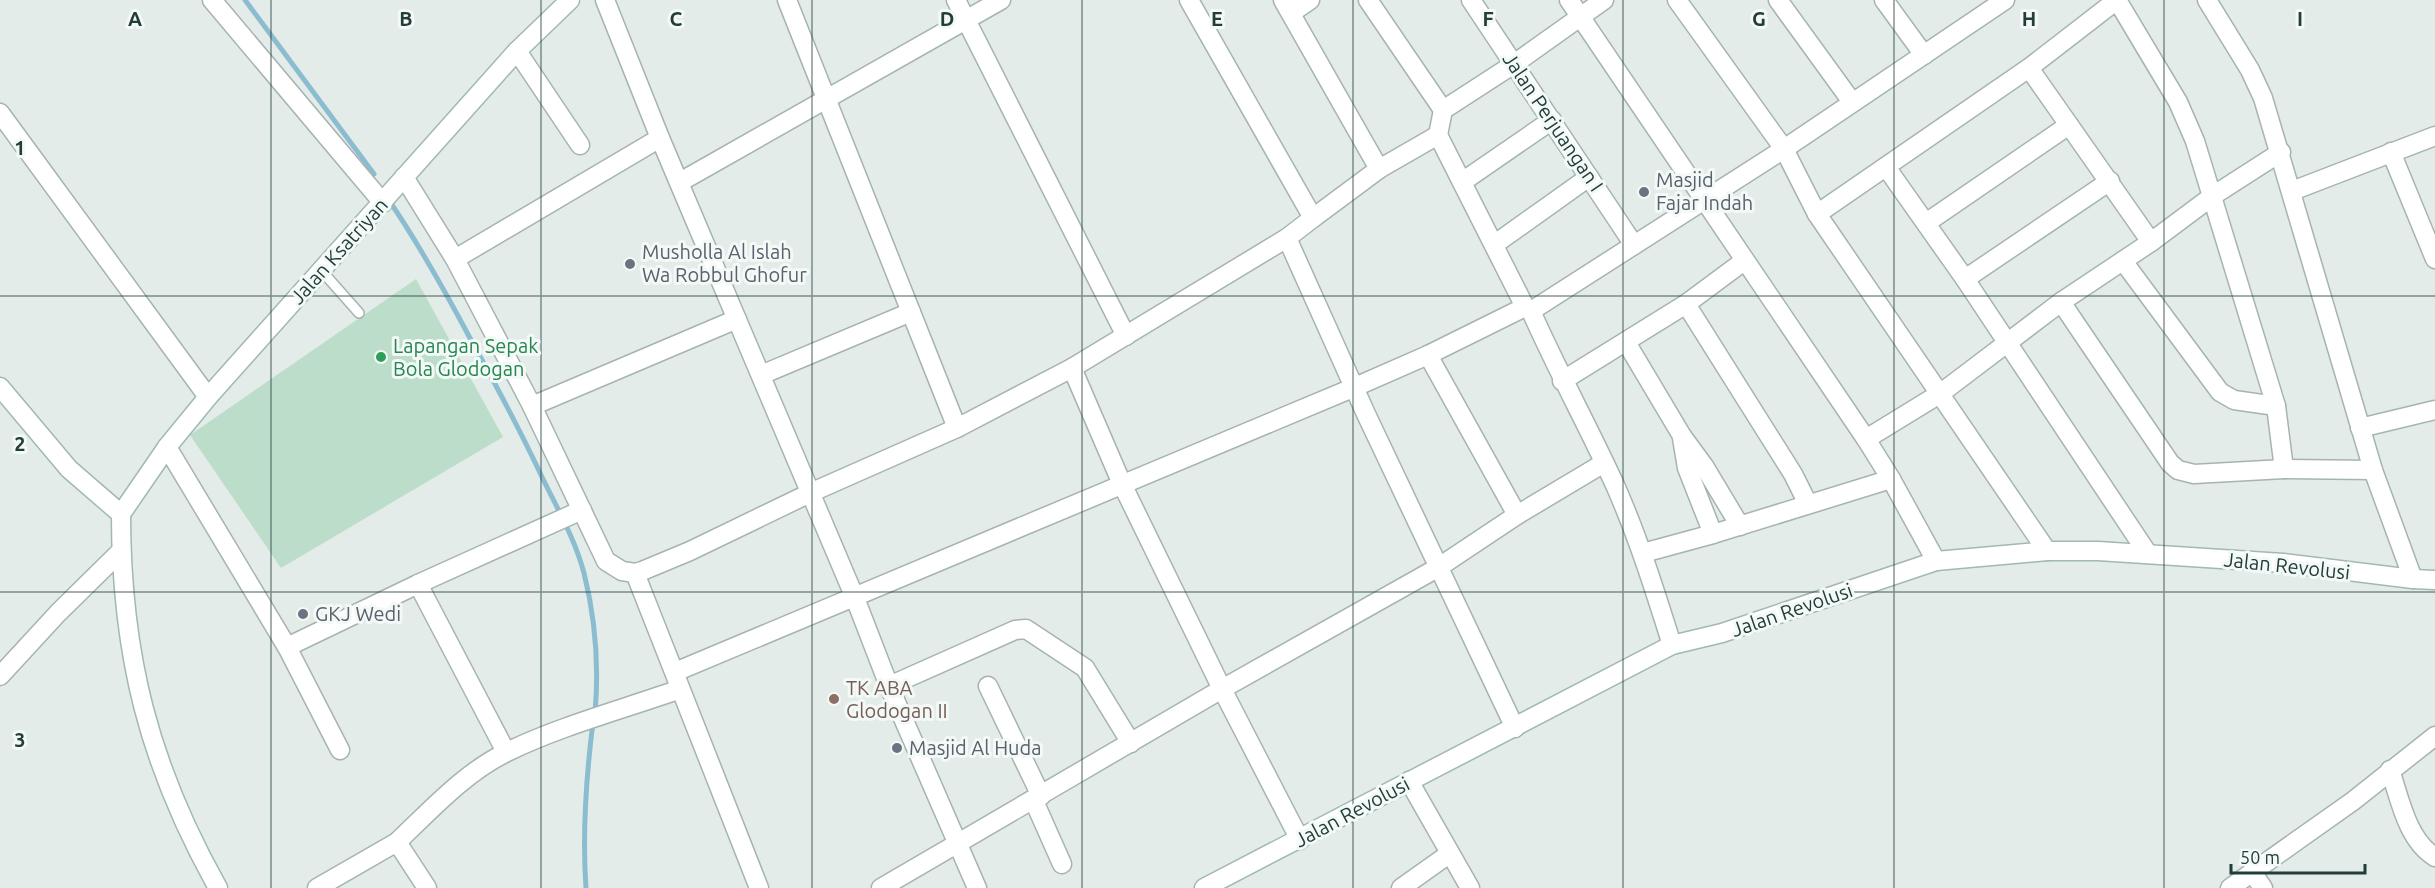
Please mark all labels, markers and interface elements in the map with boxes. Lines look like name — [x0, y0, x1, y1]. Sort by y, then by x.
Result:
text: A — [128, 7, 142, 30]
text: B — [399, 7, 413, 30]
text: C — [670, 7, 683, 30]
text: D — [940, 7, 954, 30]
text: E — [1211, 7, 1223, 30]
text: F — [1482, 7, 1494, 30]
text: G — [1752, 7, 1766, 30]
text: H — [2022, 7, 2036, 30]
text: I — [2297, 7, 2303, 30]
street label: Jalan Perjuangan I — [1498, 48, 1608, 196]
text: 1 — [14, 136, 26, 159]
place label: Masjid Fajar Indah — [1656, 168, 1753, 214]
marker: Masjid Fajar Indah — [1637, 185, 1651, 199]
street label: Jalan Ksatriyan — [285, 193, 392, 308]
place label: Musholla Al Islah Wa Robbul Ghofur — [642, 240, 807, 286]
marker: Musholla Al Islah Wa Robbul Ghofur — [623, 257, 637, 271]
place label: Lapangan Sepak Bola Glodogan — [393, 334, 538, 380]
marker: Lapangan Sepak Bola Glodogan — [374, 350, 388, 364]
text: 2 — [14, 432, 26, 455]
street label: Jalan Revolusi — [2223, 547, 2351, 584]
street label: Jalan Revolusi — [1728, 578, 1856, 641]
place label: GKJ Wedi — [315, 602, 401, 625]
marker: GKJ Wedi — [296, 607, 310, 621]
place label: TK ABA Glodogan II — [846, 676, 948, 722]
marker: TK ABA Glodogan II — [827, 692, 841, 706]
text: 3 — [14, 728, 26, 751]
place label: Masjid Al Huda — [909, 736, 1042, 759]
marker: Masjid Al Huda — [890, 741, 904, 755]
street label: Jalan Revolusi — [1290, 772, 1413, 851]
scale bar — [2231, 837, 2364, 875]
text: 50 m — [2240, 847, 2280, 867]

